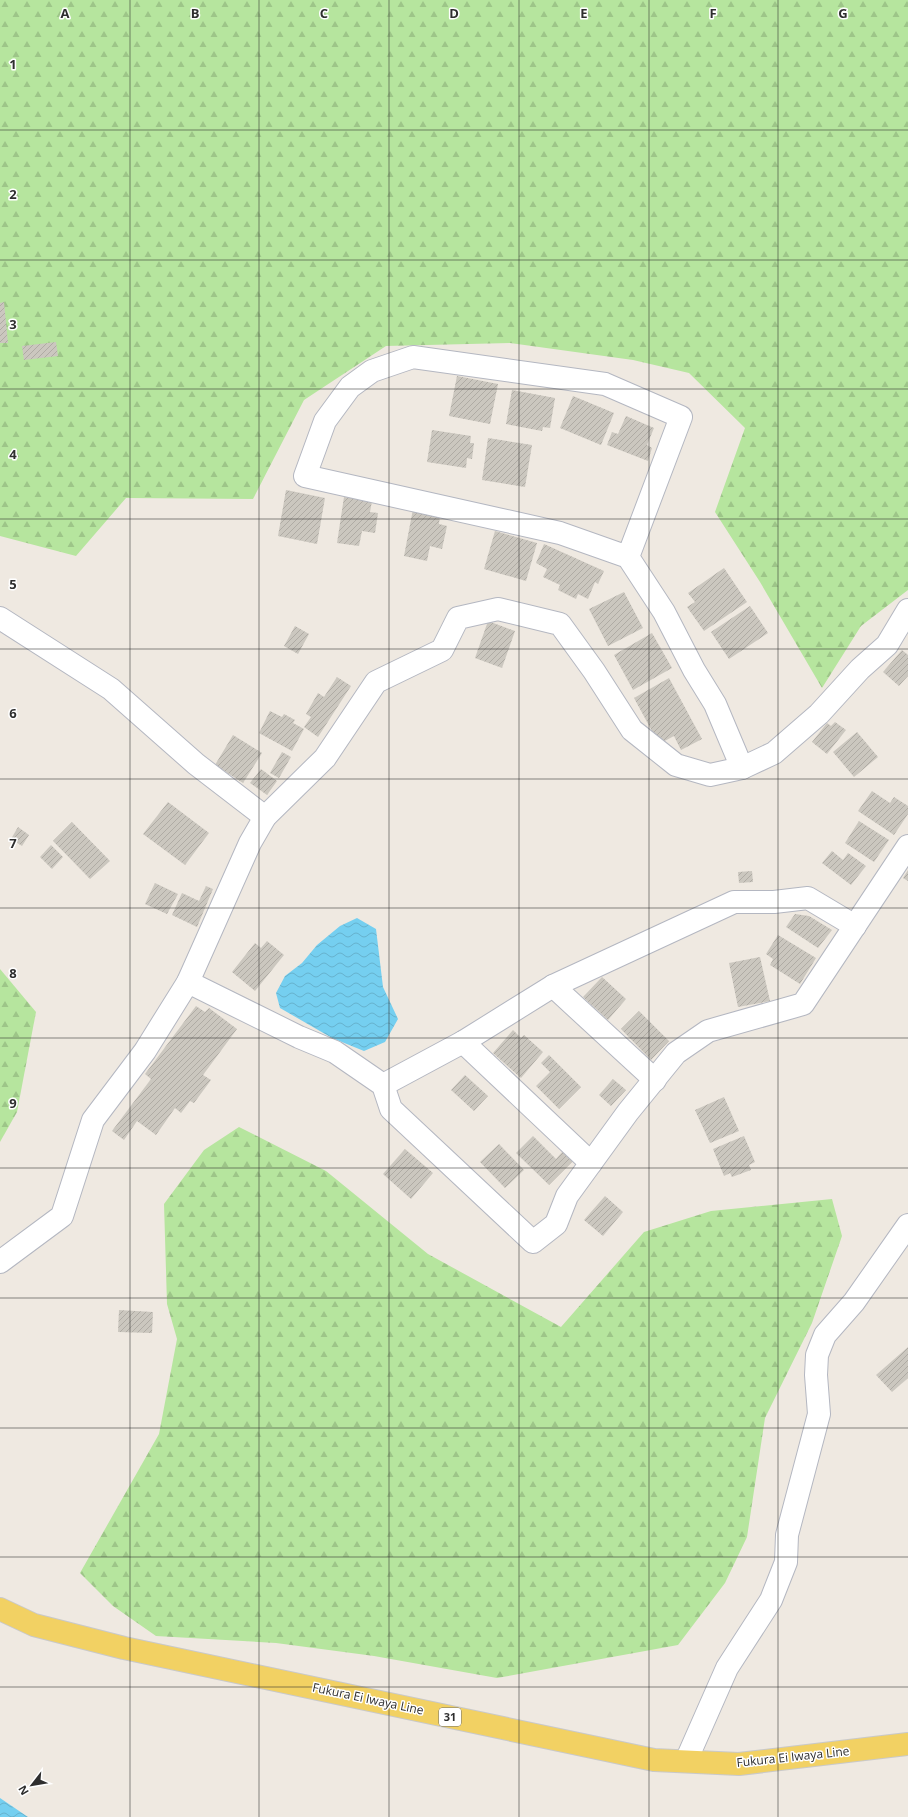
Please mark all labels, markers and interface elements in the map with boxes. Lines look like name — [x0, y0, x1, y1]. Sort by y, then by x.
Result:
text: A — [61, 4, 70, 22]
text: B — [191, 4, 200, 22]
text: C — [320, 4, 328, 22]
text: D — [449, 4, 459, 22]
text: E — [580, 4, 588, 22]
text: F — [709, 4, 717, 22]
text: G — [838, 4, 848, 22]
text: 1 — [9, 55, 17, 73]
text: 2 — [9, 185, 17, 203]
text: 3 — [9, 315, 17, 333]
text: 4 — [9, 445, 17, 463]
text: 5 — [9, 575, 17, 593]
text: 6 — [9, 704, 17, 722]
text: 7 — [9, 834, 17, 852]
text: 8 — [9, 964, 17, 982]
text: 9 — [9, 1094, 17, 1112]
street label: Fukura Ei Iwaya Line — [311, 1678, 425, 1719]
road number: 31 — [439, 1708, 461, 1726]
street label: Fukura Ei Iwaya Line — [736, 1742, 850, 1771]
north arrow — [12, 1765, 52, 1805]
text: N — [14, 1783, 32, 1798]

